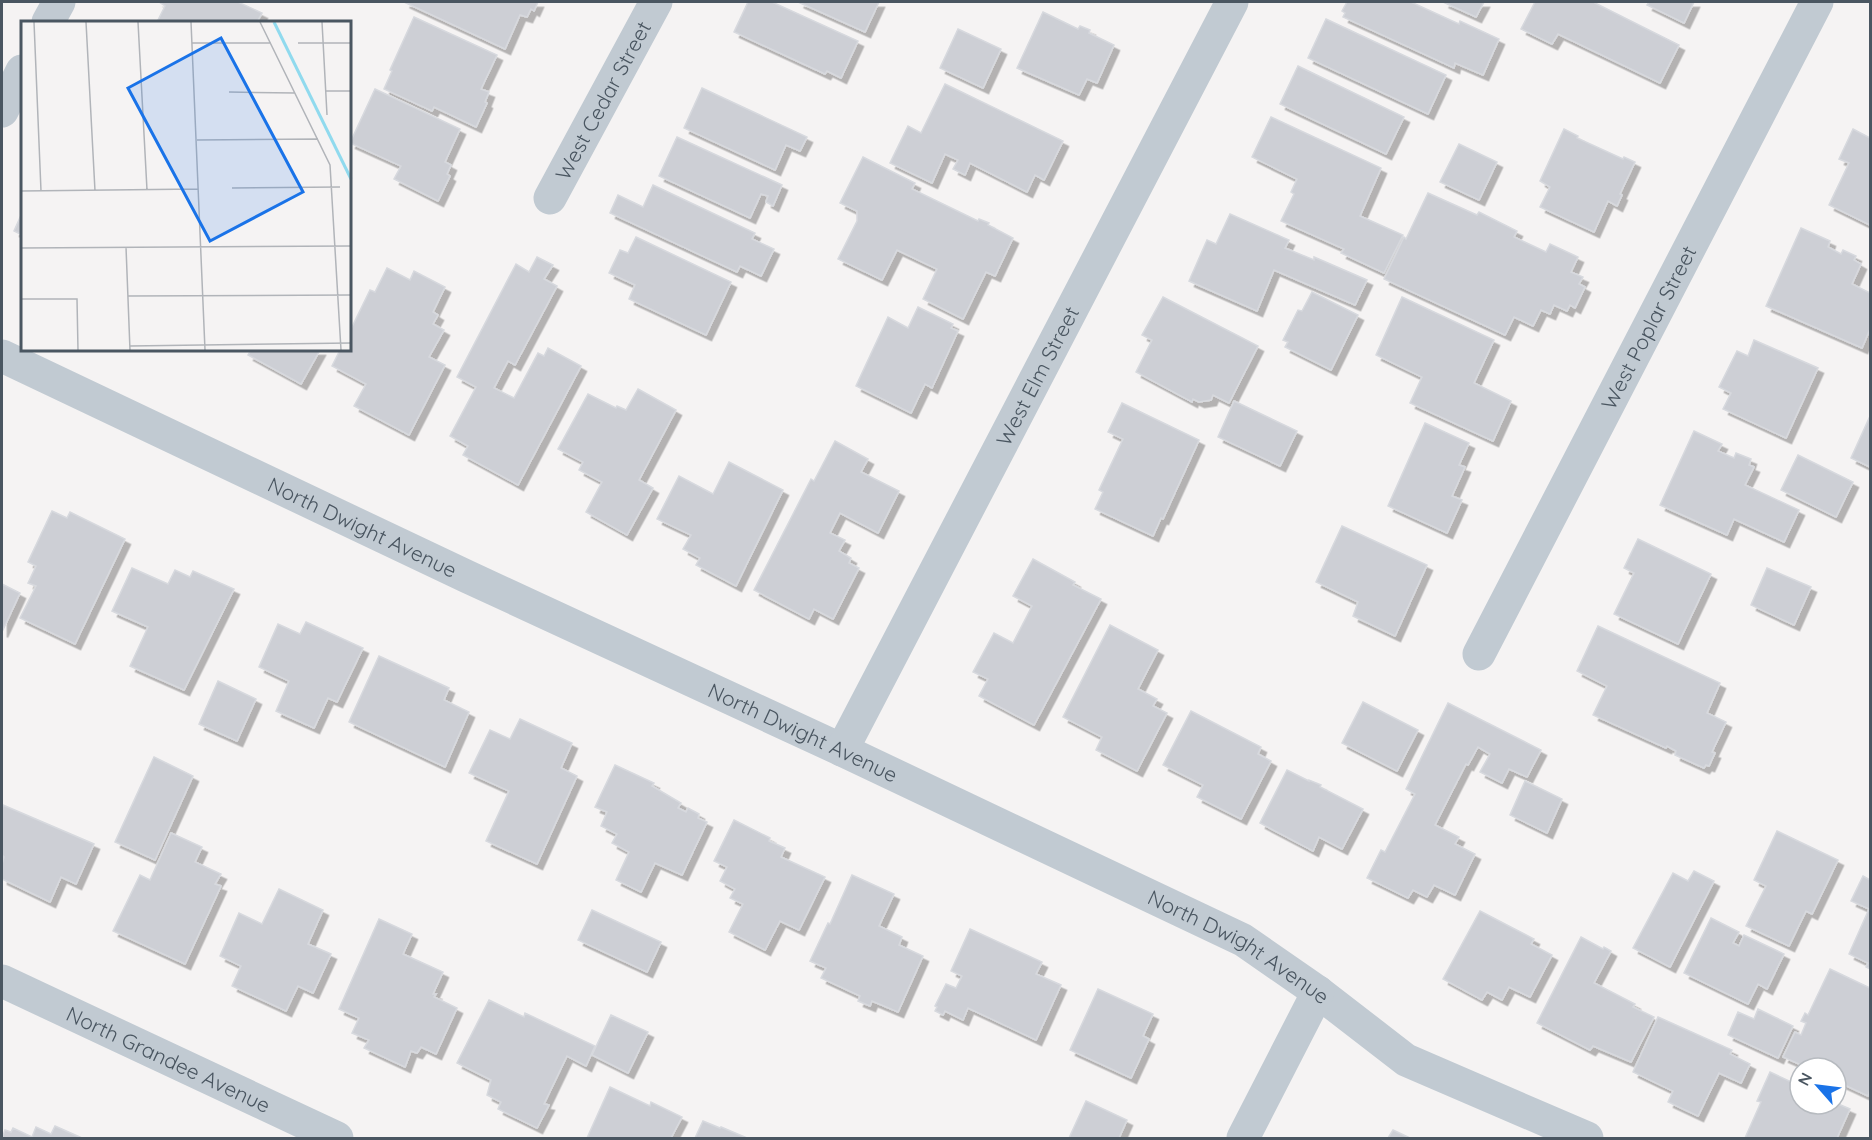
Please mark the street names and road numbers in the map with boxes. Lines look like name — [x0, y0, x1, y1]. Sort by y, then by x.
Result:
street label: West Cedar Street — [549, 16, 656, 184]
street label: West Poplar Street — [1595, 241, 1702, 414]
street label: West Elm Street — [990, 302, 1084, 450]
street label: North Dwight Avenue — [264, 471, 461, 583]
street label: North Dwight Avenue — [704, 677, 902, 788]
street label: North Dwight Avenue — [1144, 884, 1335, 1009]
street label: North Grandee Avenue — [62, 1000, 275, 1118]

